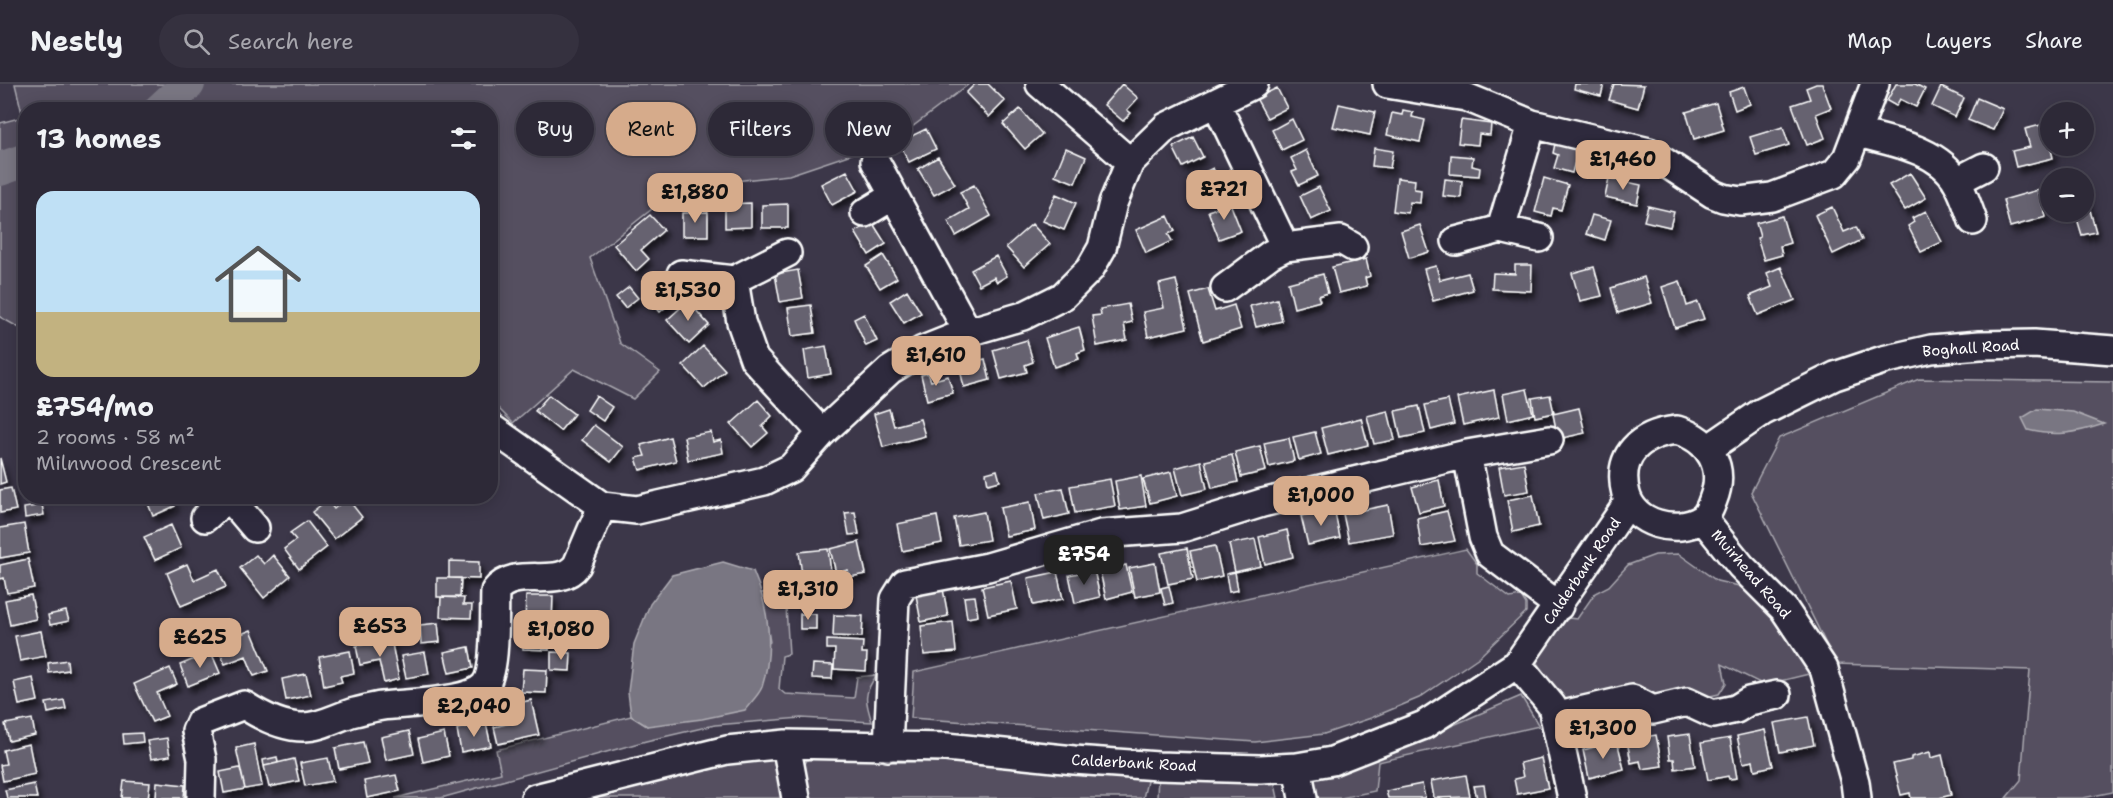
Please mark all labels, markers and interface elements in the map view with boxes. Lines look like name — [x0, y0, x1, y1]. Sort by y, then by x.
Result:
search box — [159, 14, 579, 68]
text: Nestly — [30, 22, 123, 60]
icon: search — [180, 25, 213, 58]
text: Search here — [228, 27, 354, 56]
text: Map — [1847, 27, 1892, 55]
text: Layers — [1925, 27, 1992, 55]
text: Share — [2025, 27, 2083, 55]
chip: Buy — [516, 102, 594, 156]
chip: Rent — [606, 102, 696, 156]
chip: Filters — [708, 102, 813, 156]
chip: New — [825, 102, 912, 156]
map controls — [2040, 102, 2094, 222]
button: + — [2040, 102, 2094, 156]
text: 13 homes — [36, 121, 162, 156]
icon: filters — [447, 122, 480, 155]
pin: £1,460 — [1574, 140, 1672, 191]
text: £1,460 — [1590, 146, 1656, 172]
button: − — [2040, 168, 2094, 222]
pin: £721 — [1188, 170, 1260, 221]
pin: £1,880 — [646, 173, 744, 224]
text: £721 — [1200, 176, 1248, 202]
text: £1,880 — [661, 179, 729, 205]
icon: home — [204, 230, 312, 338]
pin: £1,530 — [639, 271, 737, 322]
text: £1,530 — [655, 277, 721, 303]
street label: Boghall Road — [1922, 335, 2021, 361]
pin: £1,610 — [887, 336, 985, 387]
text: £1,610 — [906, 342, 966, 368]
text: £754/mo — [36, 389, 154, 424]
text: 2 rooms · 58 m² — [36, 424, 195, 450]
text: Milnwood Crescent — [36, 450, 222, 476]
pin: £1,000 — [1272, 476, 1370, 527]
text: £1,000 — [1287, 482, 1355, 508]
street label: Calderbank Road — [1539, 513, 1626, 629]
street label: Muirhead Road — [1707, 525, 1796, 623]
pin: £754 — [1048, 535, 1120, 586]
text: £754 — [1058, 541, 1110, 567]
pin: £1,310 — [759, 570, 857, 621]
text: £1,310 — [777, 576, 839, 602]
pin: £653 — [344, 607, 416, 658]
pin: £1,080 — [512, 610, 610, 661]
text: £653 — [353, 613, 407, 639]
text: £1,080 — [527, 616, 595, 642]
pin: £625 — [164, 618, 236, 669]
text: £625 — [173, 624, 227, 650]
pin: £2,040 — [425, 687, 523, 738]
text: £2,040 — [437, 693, 511, 719]
pin: £1,300 — [1554, 709, 1652, 760]
text: £1,300 — [1569, 715, 1637, 741]
street label: Calderbank Road — [1071, 750, 1198, 776]

